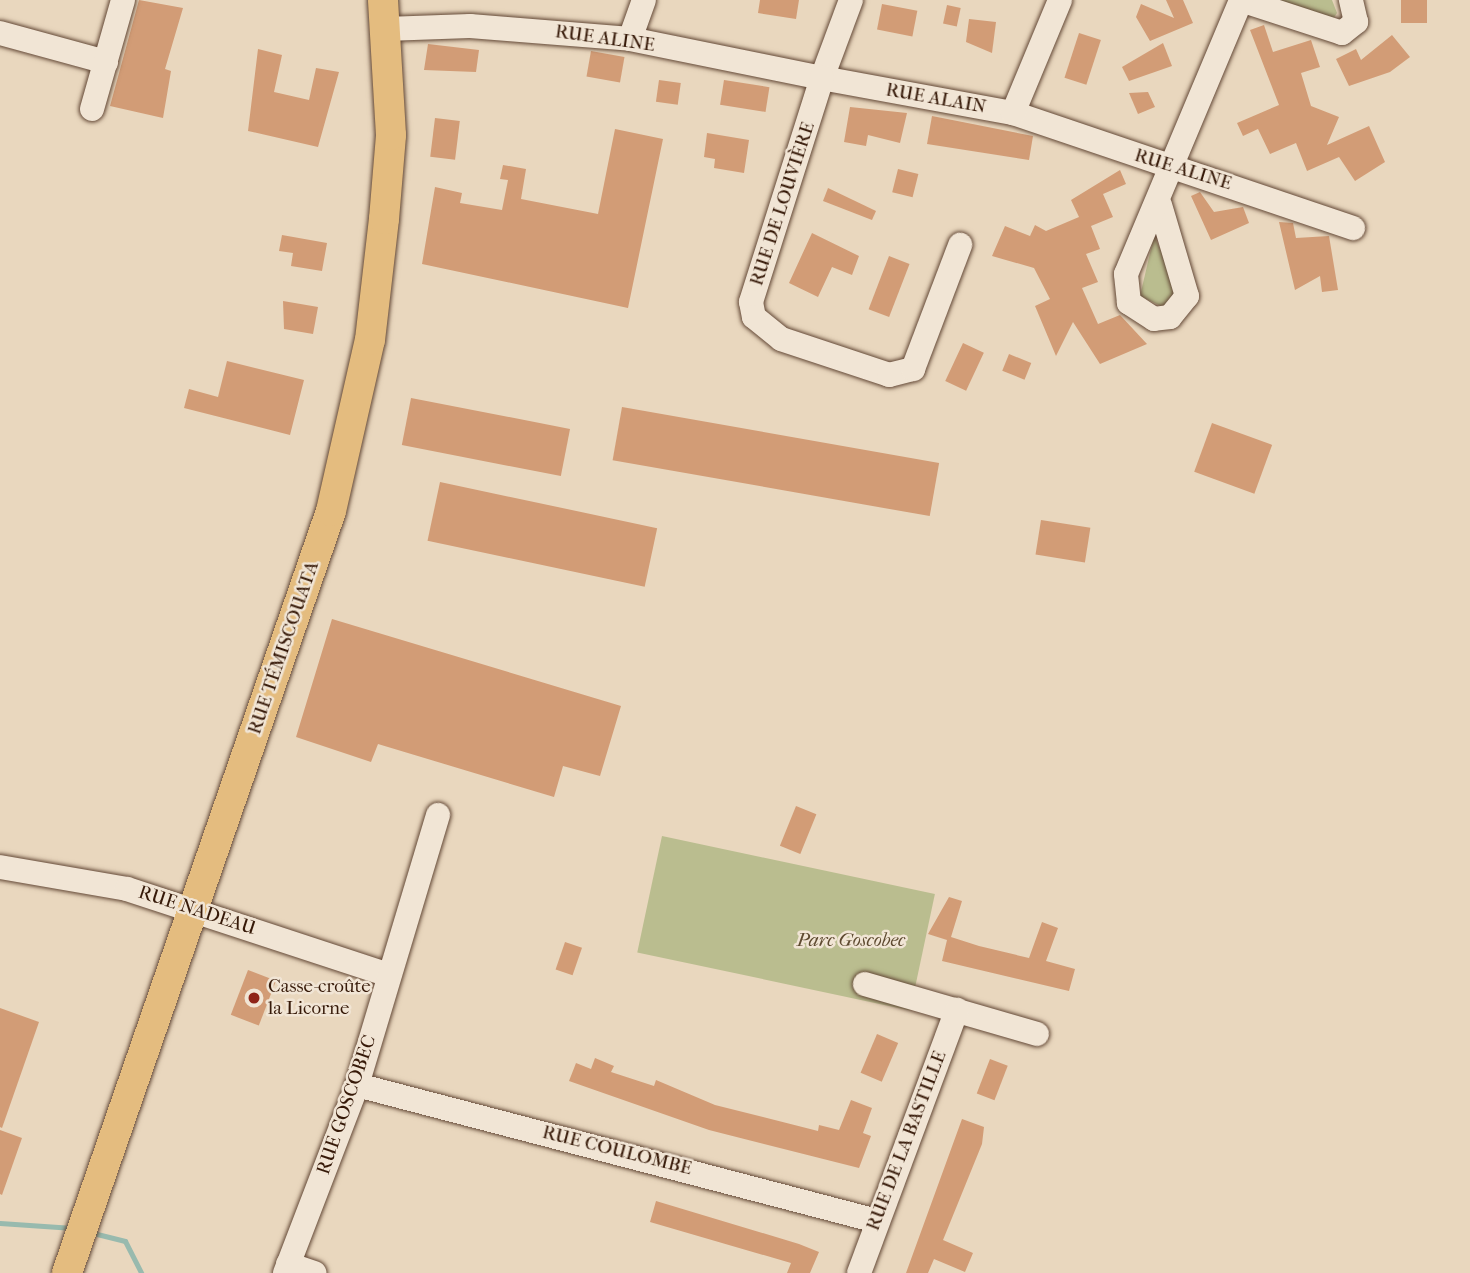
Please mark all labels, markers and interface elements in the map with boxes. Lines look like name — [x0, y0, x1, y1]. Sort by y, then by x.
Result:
street label: RUE ALINE — [554, 21, 656, 57]
street label: RUE ALAIN — [884, 79, 988, 119]
street label: RUE DE LOUVIÈRE — [746, 119, 820, 289]
street label: RUE ALINE — [1132, 144, 1234, 196]
street label: RUE TÉMISCOUATA — [244, 559, 324, 737]
street label: RUE NADEAU — [135, 881, 259, 941]
park label: Parc Goscobec — [797, 930, 905, 952]
place label: Casse-croûte la Licorne — [268, 976, 371, 1020]
marker: Casse-croûte la Licorne — [246, 990, 262, 1006]
street label: RUE GOSCOBEC — [312, 1032, 382, 1178]
street label: RUE DE LA BASTILLE — [862, 1048, 952, 1234]
street label: RUE COULOMBE — [540, 1121, 694, 1181]

